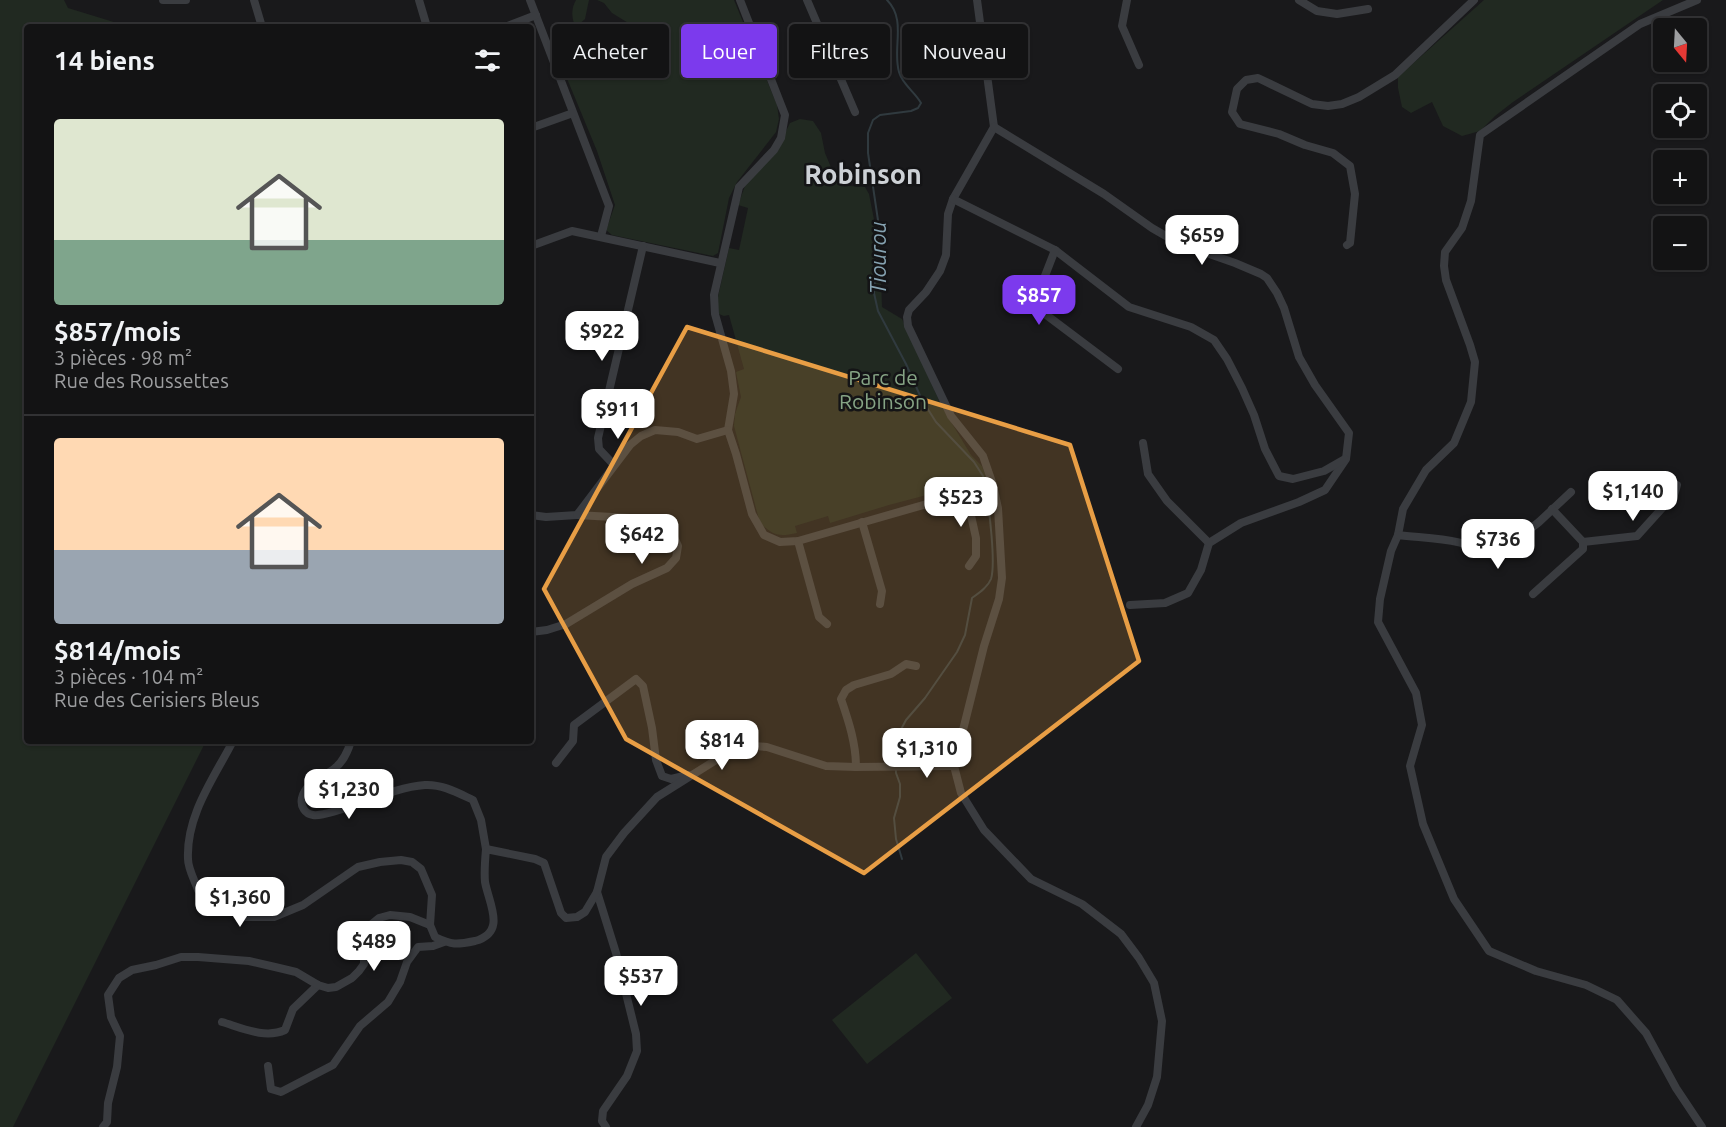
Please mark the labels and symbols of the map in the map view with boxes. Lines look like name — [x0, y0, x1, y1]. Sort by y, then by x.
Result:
north arrow — [1653, 18, 1707, 72]
district label: Robinson — [804, 159, 922, 189]
pin: $659 — [1166, 215, 1238, 266]
water label: Tiourou — [865, 221, 890, 295]
pin: $857 — [1003, 275, 1075, 326]
pin: $922 — [566, 311, 638, 362]
park label: Parc de Robinson — [839, 365, 927, 413]
pin: $911 — [582, 389, 654, 440]
pin: $1,140 — [1584, 471, 1682, 522]
pin: $523 — [925, 477, 997, 528]
pin: $642 — [606, 514, 678, 565]
pin: $736 — [1462, 519, 1534, 570]
pin: $814 — [686, 720, 758, 771]
pin: $1,310 — [878, 728, 976, 779]
pin: $1,230 — [300, 769, 398, 820]
pin: $1,360 — [191, 877, 289, 928]
pin: $489 — [338, 921, 410, 972]
pin: $537 — [605, 956, 677, 1007]

